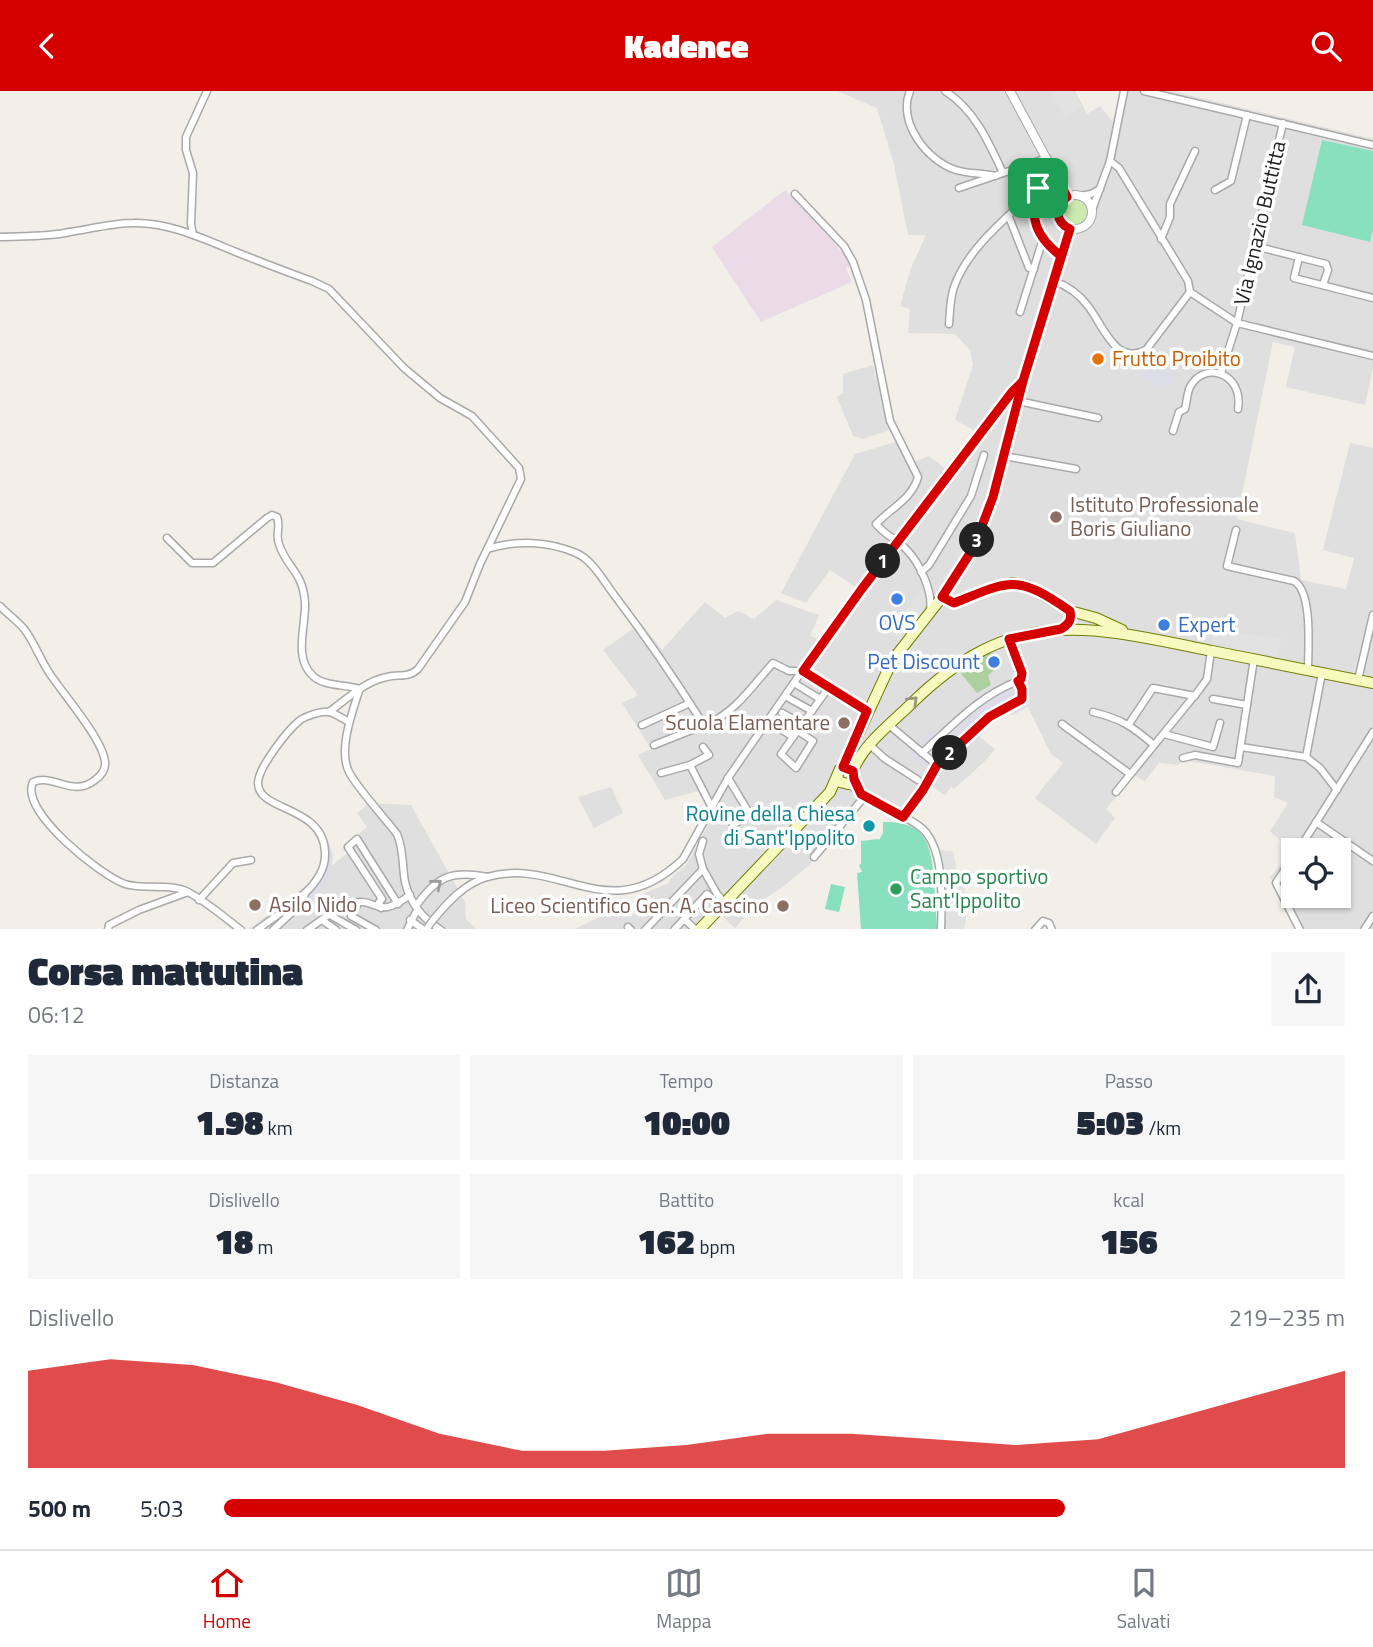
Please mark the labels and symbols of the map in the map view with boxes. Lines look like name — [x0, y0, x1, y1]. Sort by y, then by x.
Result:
street label: Via Ignazio Buttitta — [1225, 137, 1294, 308]
pin — [1008, 158, 1068, 218]
place label: Frutto Proibito — [1112, 342, 1241, 374]
marker: Frutto Proibito — [1090, 351, 1106, 367]
place label: Istituto Professionale Boris Giuliano — [1070, 488, 1259, 544]
marker: Istituto Professionale Boris Giuliano — [1048, 509, 1064, 525]
pin: 3 — [960, 523, 995, 557]
pin: 1 — [866, 543, 900, 579]
marker: OVS — [889, 591, 905, 607]
place label: OVS — [878, 606, 916, 638]
place label: Expert — [1178, 608, 1236, 640]
marker: Expert — [1156, 617, 1172, 633]
place label: Pet Discount — [867, 645, 981, 677]
marker: Pet Discount — [986, 654, 1002, 670]
one-way arrow — [905, 697, 918, 710]
place label: Scuola Elamentare — [665, 706, 830, 738]
marker: Scuola Elamentare — [836, 715, 852, 731]
pin: 2 — [932, 735, 968, 771]
place label: Rovine della Chiesa di Sant'Ippolito — [685, 797, 855, 853]
marker: Rovine della Chiesa di Sant'Ippolito — [861, 818, 877, 834]
place label: Campo sportivo Sant'Ippolito — [910, 860, 1048, 916]
one-way arrow — [430, 879, 442, 892]
marker: Campo sportivo Sant'Ippolito — [888, 881, 904, 897]
place label: Asilo Nido — [269, 888, 357, 920]
place label: Liceo Scientifico Gen. A. Cascino — [490, 889, 769, 921]
marker: Asilo Nido — [247, 897, 263, 913]
marker: Liceo Scientifico Gen. A. Cascino — [775, 898, 791, 914]

